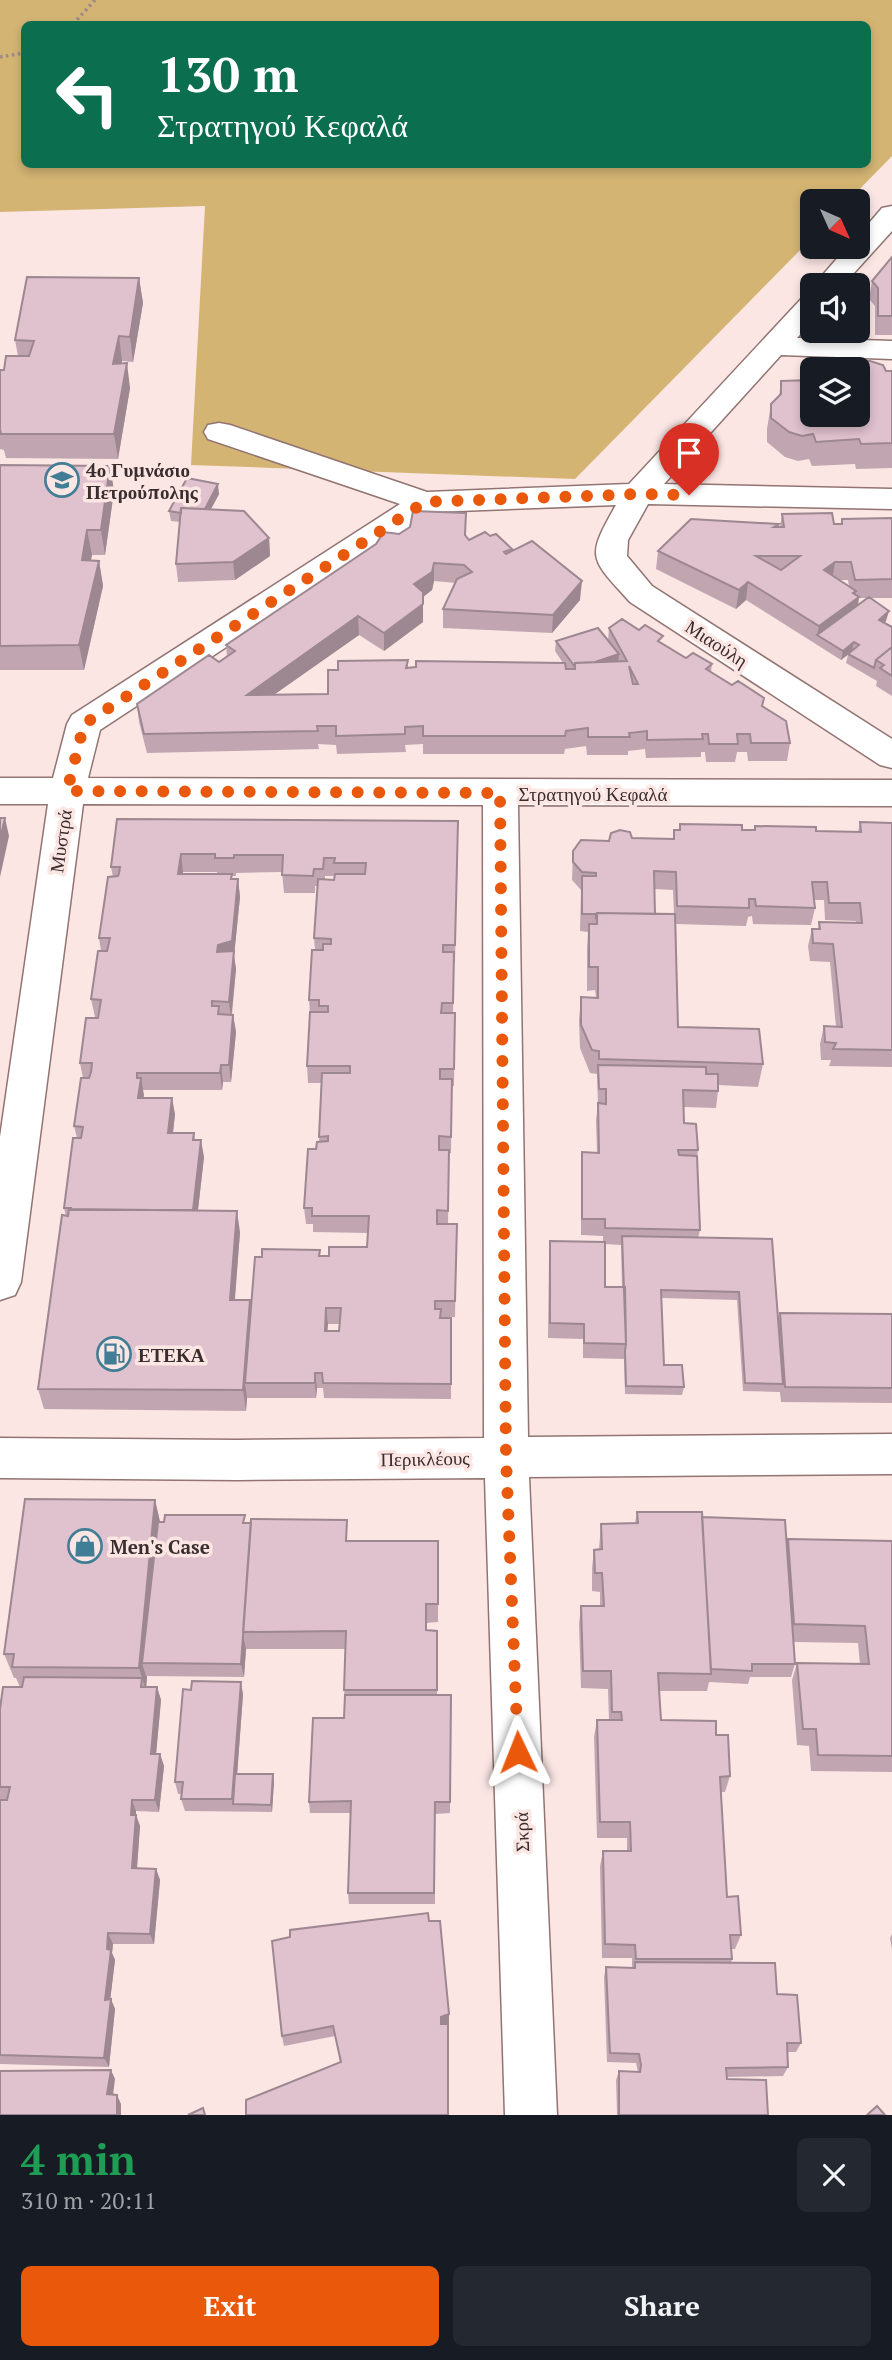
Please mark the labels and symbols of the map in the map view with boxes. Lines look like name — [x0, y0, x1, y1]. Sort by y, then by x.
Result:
north arrow — [800, 189, 870, 259]
pin — [659, 423, 719, 495]
place label: 4ο Γυμνάσιο Πετρούπολης — [86, 457, 199, 504]
school or university icon: 4ο Γυμνάσιο Πετρούπολης — [43, 461, 81, 499]
street label: Μιαούλη — [681, 613, 753, 673]
street label: Στρατηγού Κεφαλά — [518, 781, 668, 806]
street label: Μυστρά — [43, 808, 77, 874]
fuel station icon: ΕΤΕΚΑ — [95, 1335, 133, 1373]
place label: ΕΤΕΚΑ — [138, 1342, 205, 1367]
street label: Περικλέους — [380, 1445, 470, 1471]
shop icon: Men's Case — [66, 1527, 104, 1565]
place label: Men's Case — [110, 1534, 210, 1559]
position arrow — [481, 1715, 555, 1789]
street label: Σκρά — [508, 1812, 534, 1852]

